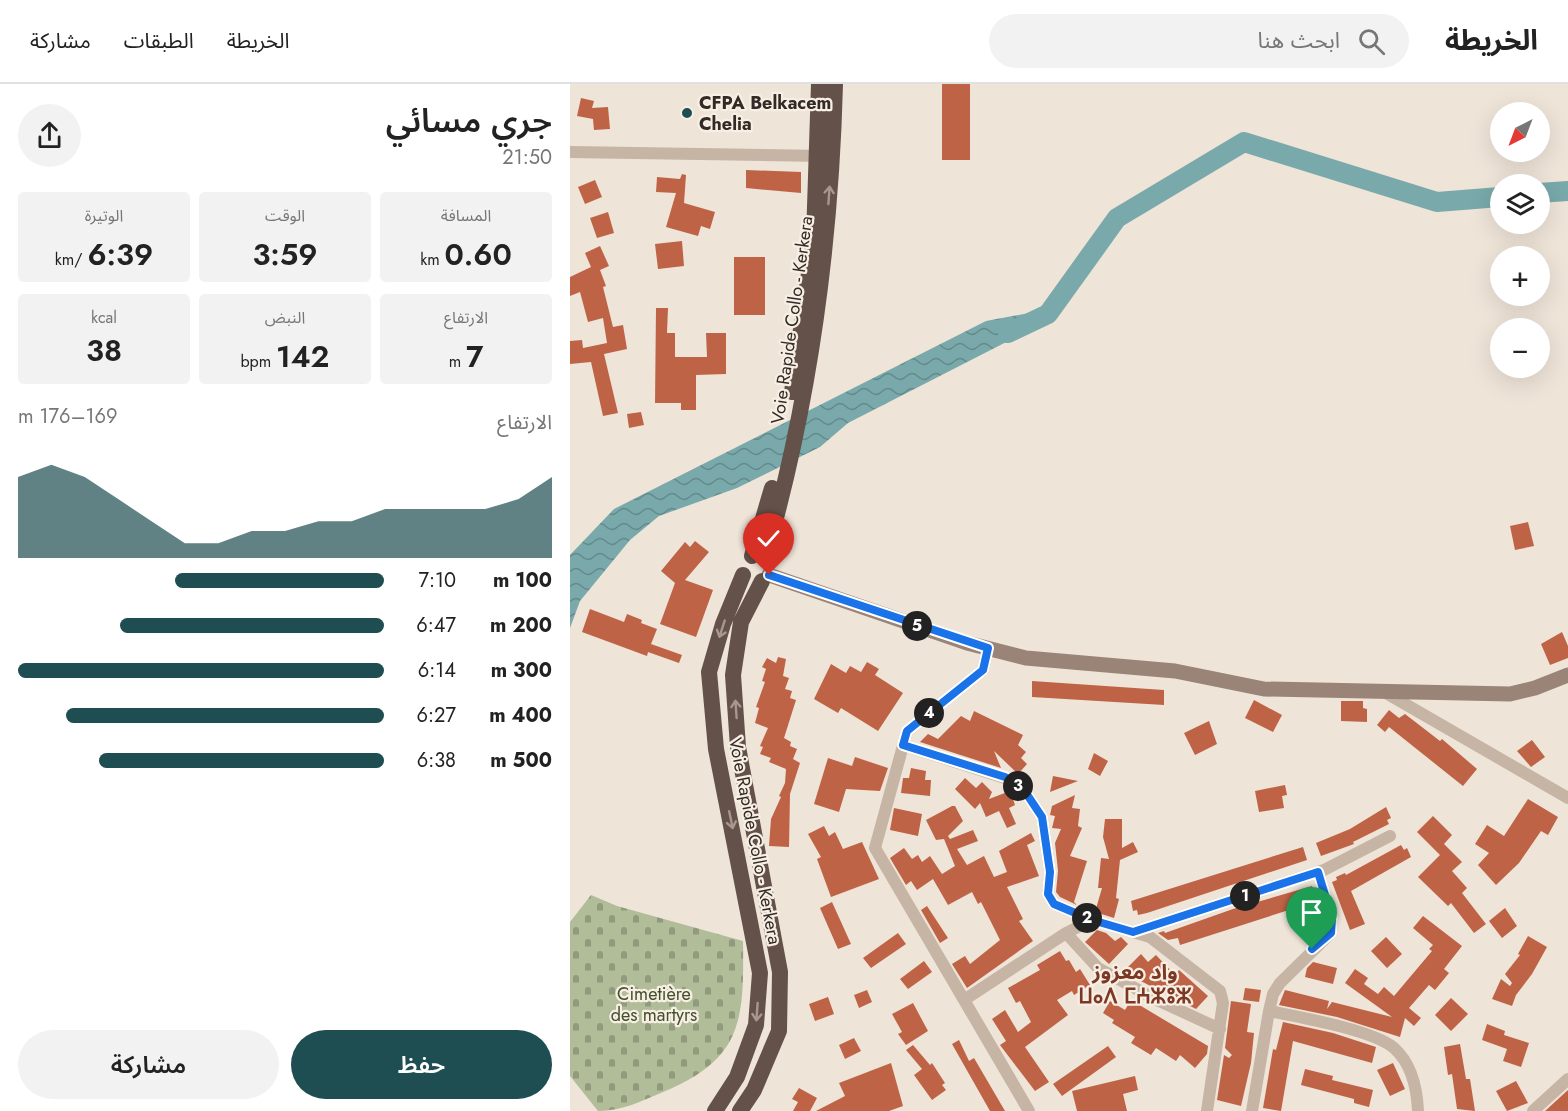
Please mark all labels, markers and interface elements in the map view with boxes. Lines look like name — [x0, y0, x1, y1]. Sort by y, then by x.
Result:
search box — [989, 14, 1409, 68]
text: الخريطة — [1445, 20, 1538, 61]
text: ابحث هنا — [1258, 24, 1340, 56]
icon: search — [1355, 25, 1388, 58]
text: مشاركة — [30, 26, 91, 56]
text: الطبقات — [124, 26, 194, 56]
text: الخريطة — [227, 26, 290, 56]
place label: CFPA Belkacem Chelia — [699, 90, 831, 137]
text: جري مسائي — [386, 97, 552, 144]
north arrow — [1490, 102, 1550, 162]
map controls — [1490, 102, 1550, 378]
button: share — [18, 104, 81, 167]
marker: CFPA Belkacem Chelia — [680, 106, 694, 120]
text: 21:50 — [502, 143, 552, 172]
button: layers — [1490, 174, 1550, 234]
one-way arrow — [824, 186, 835, 206]
text: الوتيرة — [85, 204, 123, 227]
text: الوقت — [265, 204, 305, 227]
text: المسافة — [441, 204, 491, 227]
street label: Voie Rapide Collo - Kerkera — [765, 214, 819, 426]
text: 6:39 — [87, 233, 153, 276]
text: 3:59 — [252, 233, 318, 276]
text: 0.60 — [445, 233, 512, 276]
button: + — [1490, 246, 1550, 306]
text: /km — [55, 248, 87, 271]
text: km — [420, 248, 445, 271]
text: kcal — [91, 306, 117, 329]
text: النبض — [265, 306, 305, 329]
text: الارتفاع — [444, 306, 488, 329]
button: − — [1490, 318, 1550, 378]
text: 38 — [86, 329, 122, 372]
text: 142 — [276, 335, 330, 378]
text: 7 — [466, 335, 483, 378]
text: bpm — [240, 350, 276, 373]
text: m — [449, 350, 466, 373]
text: 169–176 m — [18, 402, 118, 431]
text: الارتفاع — [497, 408, 552, 437]
pin — [743, 513, 794, 575]
icon: check — [752, 522, 785, 555]
text: 7:10 — [419, 566, 456, 595]
text: 100 m — [493, 566, 552, 595]
text: 6:47 — [416, 611, 456, 640]
text: 200 m — [490, 611, 552, 640]
pin: 5 — [902, 611, 932, 641]
text: 5 — [912, 614, 922, 637]
one-way arrow — [716, 619, 727, 638]
text: 6:14 — [418, 656, 456, 685]
text: 300 m — [491, 656, 552, 685]
pin: 4 — [914, 698, 944, 728]
one-way arrow — [730, 700, 741, 720]
text: 6:27 — [417, 701, 456, 730]
text: 400 m — [489, 701, 552, 730]
text: 4 — [923, 701, 935, 724]
street label: Voie Rapide Collo - Kerkera — [722, 735, 788, 947]
text: 6:38 — [417, 746, 456, 775]
text: 500 m — [490, 746, 552, 775]
pin: 3 — [1003, 771, 1033, 801]
text: 3 — [1013, 774, 1023, 797]
one-way arrow — [726, 810, 737, 830]
pin: 1 — [1230, 881, 1260, 911]
text: 1 — [1241, 884, 1249, 907]
pin — [1286, 887, 1337, 949]
icon: arrive — [1295, 896, 1328, 929]
pin: 2 — [1072, 903, 1102, 933]
text: 2 — [1082, 906, 1092, 929]
district label: واد معزوز ⵡⴰⴷ ⵎⵄⵣⵓⵣ — [1078, 957, 1192, 1011]
park label: Cimetière des martyrs — [611, 981, 697, 1028]
one-way arrow — [751, 1002, 762, 1022]
button: مشاركة — [18, 1030, 279, 1099]
button: حفظ — [291, 1030, 552, 1099]

